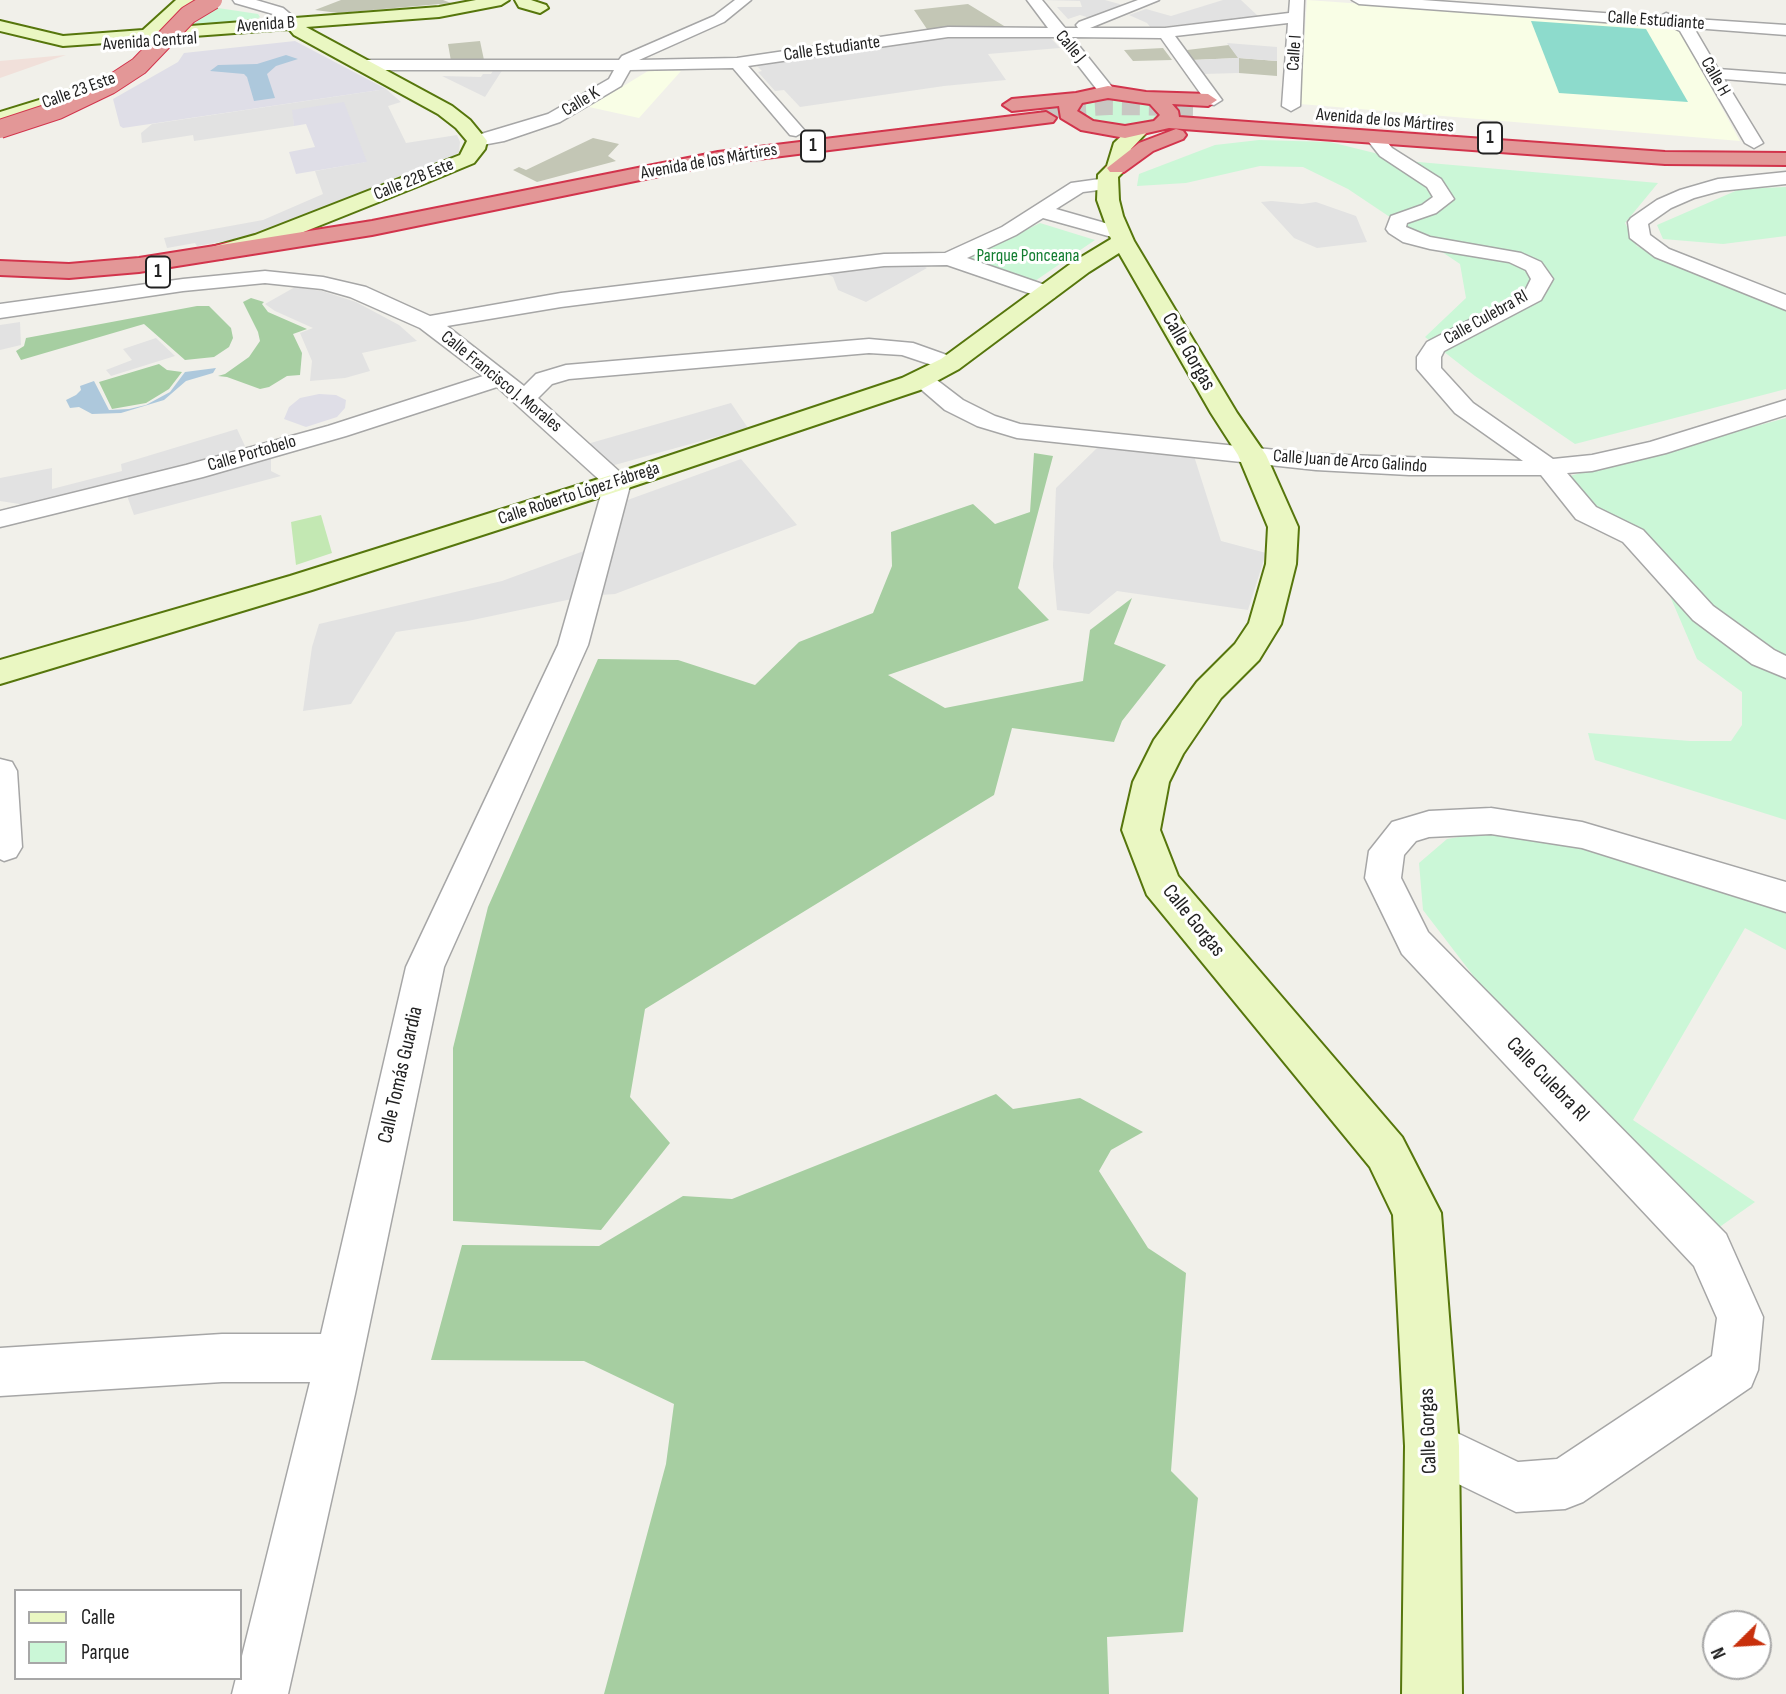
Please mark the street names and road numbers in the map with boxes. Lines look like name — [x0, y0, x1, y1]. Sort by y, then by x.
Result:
street label: Calle Estudiante — [1607, 7, 1705, 35]
street label: Avenida B — [236, 12, 296, 38]
street label: Calle J — [1050, 26, 1090, 68]
street label: Avenida Central — [102, 28, 198, 56]
street label: Calle Estudiante — [782, 32, 882, 66]
street label: Calle I — [1283, 34, 1307, 72]
street label: Calle H — [1695, 54, 1735, 100]
street label: Calle 23 Este — [39, 68, 119, 114]
street label: Calle K — [558, 82, 604, 122]
street label: Avenida de los Mártires — [1315, 104, 1455, 138]
road number: 1 — [1478, 122, 1502, 154]
road number: 1 — [801, 130, 825, 162]
street label: Avenida de los Mártires — [639, 139, 779, 185]
street label: Calle 22B Este — [371, 154, 457, 206]
road number: 1 — [146, 256, 170, 288]
street label: Calle Culebra Rl — [1440, 286, 1532, 350]
street label: Calle Gorgas — [1156, 308, 1220, 396]
street label: Calle Francisco J. Morales — [436, 327, 566, 437]
street label: Calle Portobelo — [205, 431, 299, 477]
street label: Calle Juan de Arco Galindo — [1272, 446, 1428, 478]
street label: Calle Roberto López Fábrega — [496, 458, 662, 530]
street label: Calle Gorgas — [1156, 880, 1230, 962]
street label: Calle Tomás Guardia — [373, 1004, 429, 1146]
street label: Calle Culebra Rl — [1500, 1032, 1594, 1128]
street label: Calle Gorgas — [1415, 1388, 1443, 1474]

